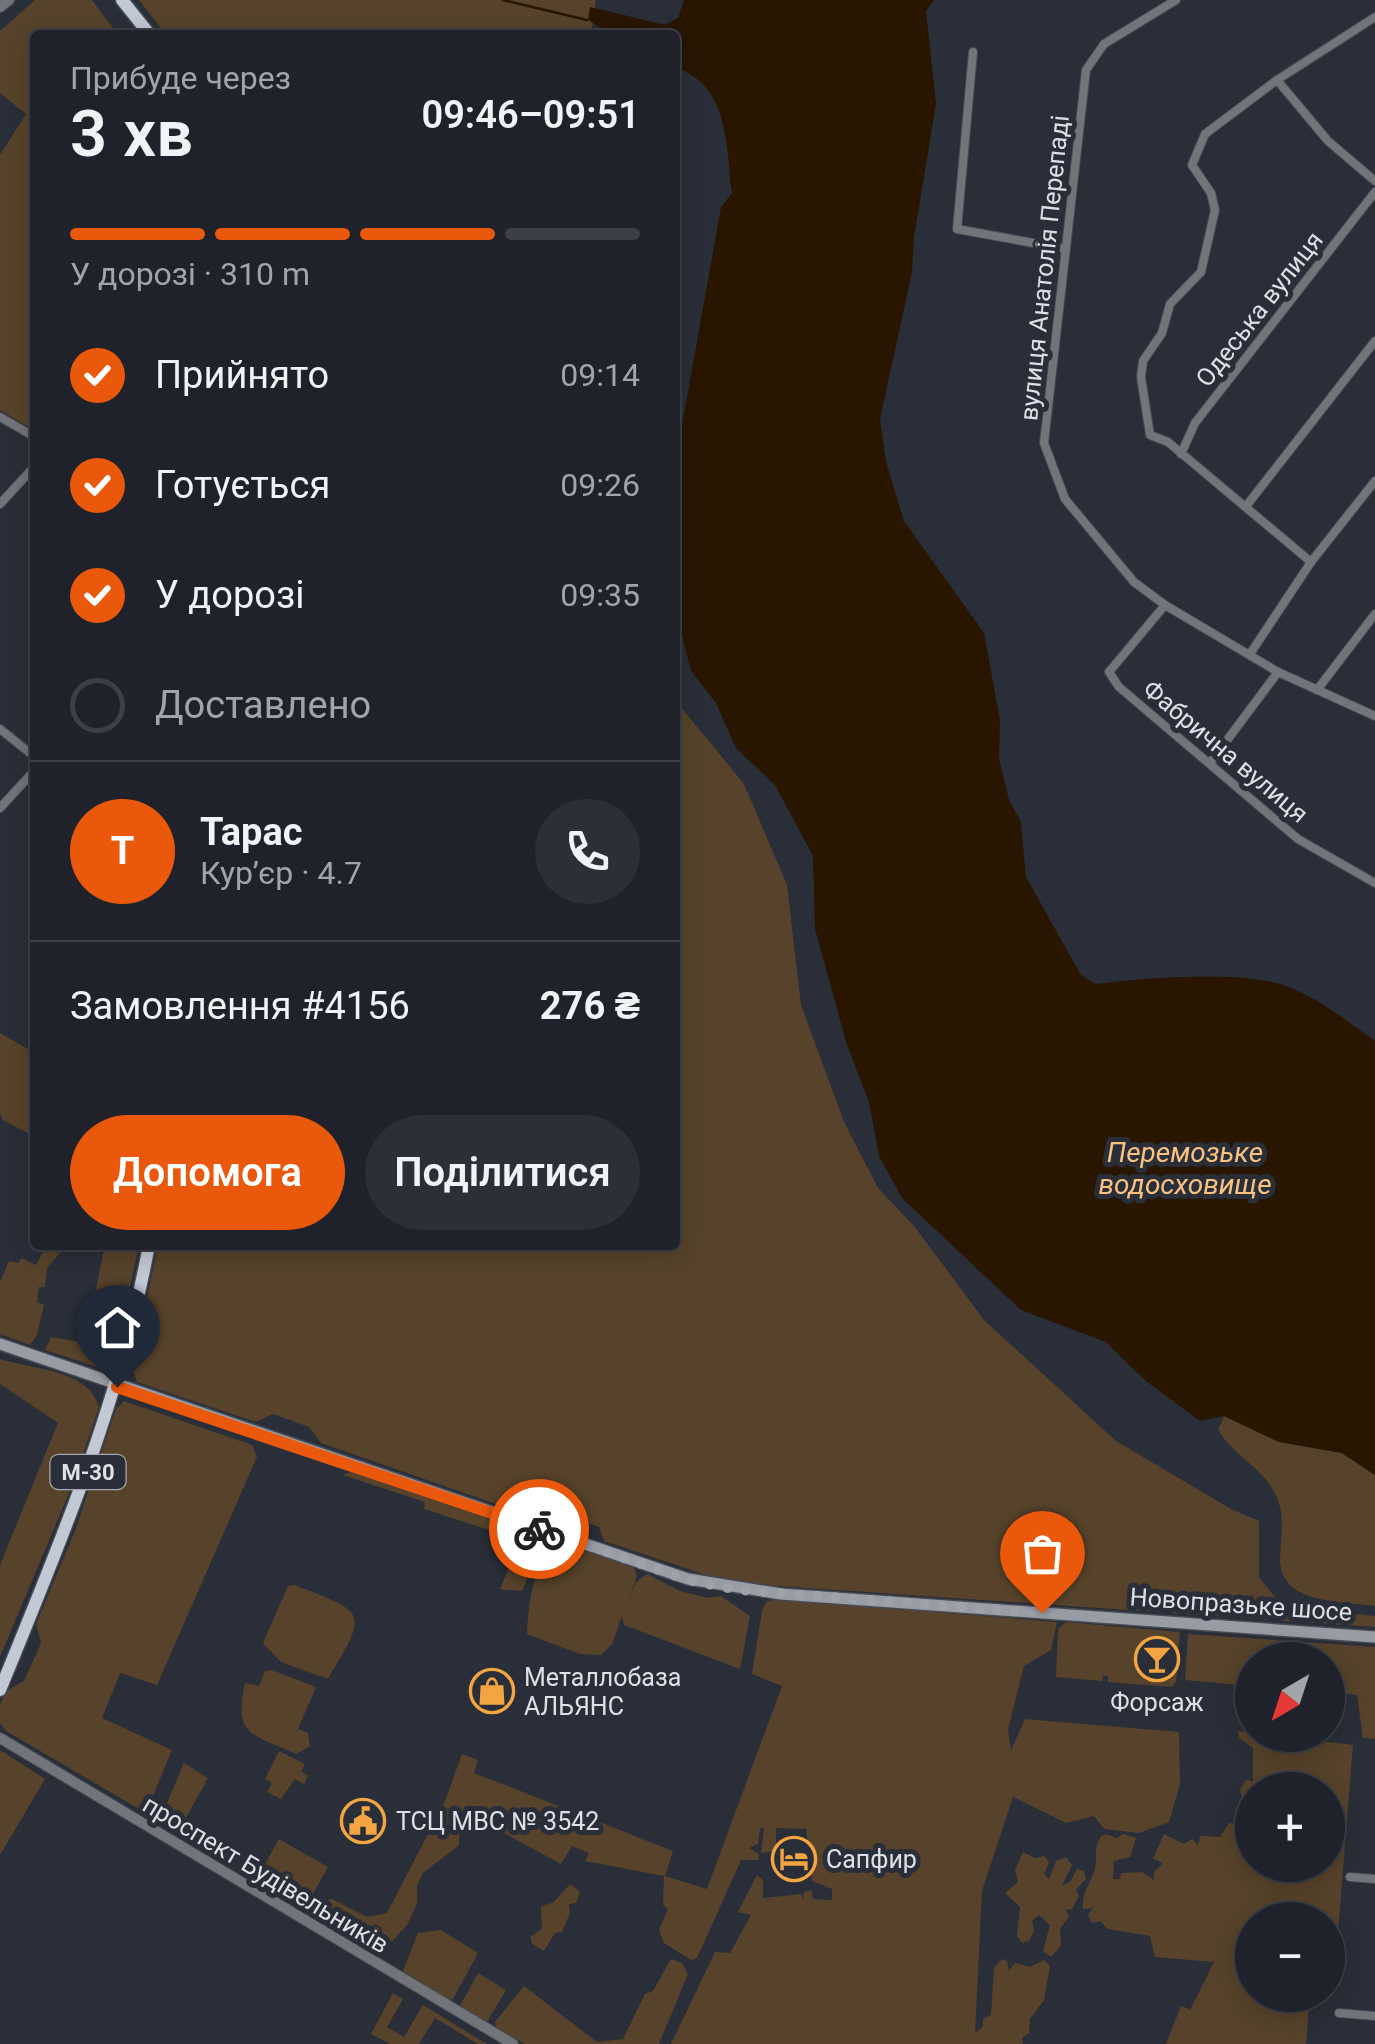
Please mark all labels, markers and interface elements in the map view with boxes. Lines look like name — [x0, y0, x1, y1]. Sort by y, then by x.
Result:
text: Прибуде через — [70, 59, 291, 97]
text: 09:46–09:51 — [421, 93, 640, 137]
text: 3 хв — [70, 96, 193, 172]
street label: вулиця Анатолія Перепаді — [1014, 114, 1075, 422]
street label: Одеська вулиця — [1190, 226, 1329, 393]
text: У дорозі · 310 m — [70, 255, 310, 293]
icon: check — [70, 348, 125, 403]
text: Прийнято — [155, 353, 329, 397]
text: 09:14 — [560, 356, 640, 394]
icon: check — [70, 458, 125, 513]
text: Готується — [155, 463, 330, 507]
text: 09:26 — [560, 466, 640, 504]
icon: check — [70, 568, 125, 623]
text: У дорозі — [155, 573, 304, 617]
text: 09:35 — [560, 576, 640, 614]
street label: Фабрична вулиця — [1138, 674, 1314, 829]
text: Доставлено — [155, 683, 371, 727]
button: phone — [535, 799, 640, 904]
text: Тарас — [200, 810, 303, 854]
text: Т — [111, 829, 134, 873]
text: Кур’єр · 4.7 — [200, 854, 362, 892]
text: Замовлення #4156 — [70, 984, 410, 1028]
text: 276 ₴ — [540, 984, 640, 1028]
button: Допомога — [70, 1115, 345, 1230]
button: Поділитися — [365, 1115, 640, 1230]
water label: Перемозьке водосховище — [1098, 1136, 1272, 1201]
pin — [75, 1285, 160, 1388]
icon: home — [90, 1300, 145, 1355]
road number: М-30 — [51, 1455, 126, 1489]
courier — [489, 1479, 589, 1579]
icon: bike — [512, 1502, 567, 1557]
pin — [1000, 1511, 1085, 1614]
icon: bag — [1015, 1526, 1070, 1581]
street label: Новопразьке шосе — [1129, 1582, 1353, 1627]
bar icon: Форсаж — [1134, 1636, 1180, 1682]
north arrow — [1235, 1642, 1345, 1752]
map controls — [1235, 1642, 1345, 2012]
place label: Металлобаза АЛЬЯНС — [524, 1663, 681, 1721]
shop icon: Металлобаза АЛЬЯНС — [469, 1668, 515, 1714]
place label: Форсаж — [1110, 1688, 1204, 1717]
button: + — [1235, 1772, 1345, 1882]
street label: проспект Будівельників — [138, 1789, 394, 1959]
public building icon: ТСЦ МВС № 3542 — [340, 1798, 386, 1844]
place label: ТСЦ МВС № 3542 — [396, 1807, 599, 1836]
hotel icon: Сапфир — [771, 1836, 817, 1882]
place label: Сапфир — [826, 1845, 917, 1874]
button: − — [1235, 1902, 1345, 2012]

